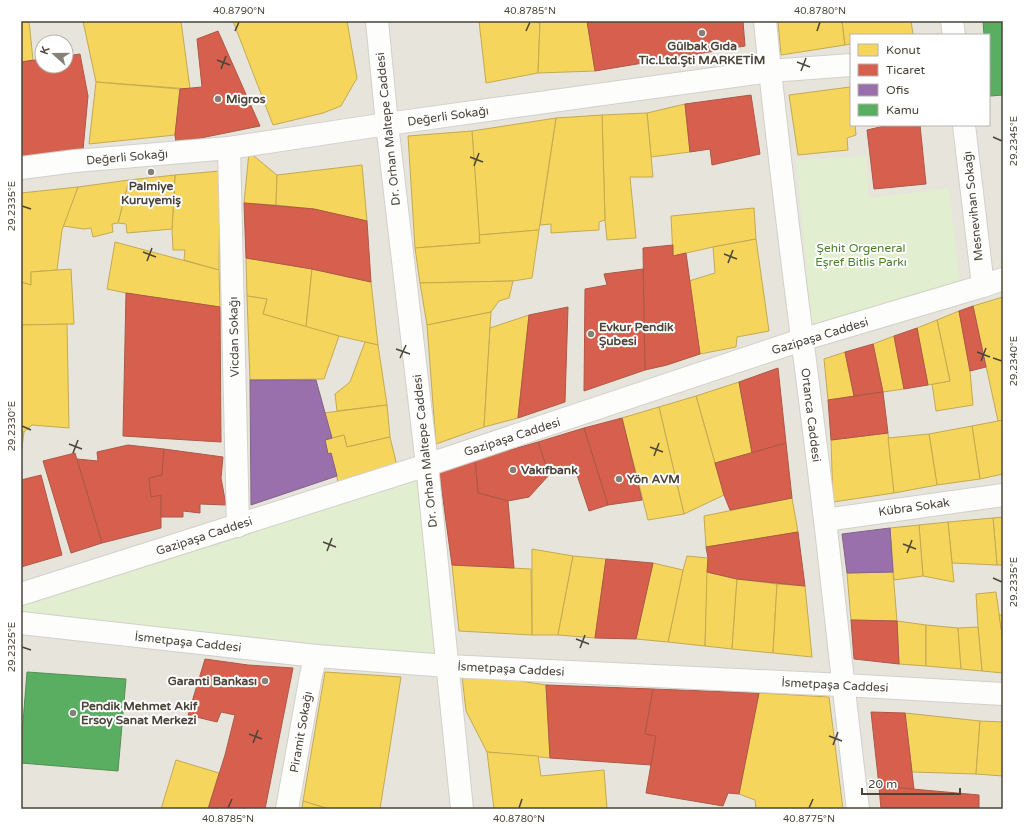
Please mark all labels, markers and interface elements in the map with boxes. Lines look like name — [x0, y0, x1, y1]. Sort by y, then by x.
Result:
text: 40.8790°N — [213, 5, 265, 17]
text: 40.8785°N — [504, 5, 556, 17]
text: 40.8780°N — [794, 5, 846, 17]
marker: Gülbak Gıda Tic.Ltd.Şti MARKETİM — [697, 28, 707, 38]
north arrow — [34, 34, 74, 74]
legend — [850, 34, 990, 126]
place label: Gülbak Gıda Tic.Ltd.Şti MARKETİM — [638, 39, 765, 68]
text: Konut — [886, 43, 921, 57]
text: K — [38, 44, 53, 56]
street label: Dr. Orhan Maltepe Caddesi — [373, 52, 403, 206]
text: Ticaret — [886, 63, 926, 77]
text: Ofis — [886, 83, 909, 97]
place label: Migros — [226, 92, 266, 107]
marker: Migros — [213, 94, 223, 104]
street label: Değerli Sokağı — [406, 103, 490, 129]
text: Kamu — [886, 103, 919, 117]
text: 29.2345°E — [1008, 116, 1020, 166]
street label: Değerli Sokağı — [86, 146, 168, 168]
street label: Mesnevihan Sokağı — [960, 150, 986, 262]
marker: Palmiye Kuruyemiş — [146, 167, 156, 177]
place label: Palmiye Kuruyemiş — [121, 179, 181, 208]
text: 29.2335°E — [6, 181, 18, 231]
park label: Şehit Orgeneral Eşref Bitlis Parkı — [815, 241, 907, 269]
street label: Vicdan Sokağı — [226, 297, 242, 377]
street label: Gazipaşa Caddesi — [770, 315, 870, 357]
place label: Evkur Pendik Şubesi — [599, 320, 674, 349]
marker: Evkur Pendik Şubesi — [586, 329, 596, 339]
text: 29.2340°E — [1008, 336, 1020, 386]
street label: Ortanca Caddesi — [798, 367, 824, 463]
street label: Dr. Orhan Maltepe Caddesi — [410, 374, 440, 528]
text: 29.2330°E — [6, 401, 18, 451]
street label: Gazipaşa Caddesi — [462, 415, 562, 459]
place label: Vakıfbank — [521, 463, 578, 477]
marker: Vakıfbank — [508, 465, 518, 475]
place label: Yön AVM — [627, 472, 680, 486]
marker: Yön AVM — [614, 474, 624, 484]
street label: Kübra Sokak — [877, 495, 951, 519]
street label: Gazipaşa Caddesi — [154, 514, 254, 558]
text: 29.2335°E — [1008, 557, 1020, 607]
text: 29.2325°E — [6, 622, 18, 672]
street label: İsmetpaşa Caddesi — [134, 629, 242, 655]
street label: İsmetpaşa Caddesi — [457, 659, 565, 679]
place label: Garanti Bankası — [168, 674, 257, 688]
street label: İsmetpaşa Caddesi — [781, 675, 889, 695]
marker: Garanti Bankası — [260, 676, 270, 686]
street label: Piramit Sokağı — [287, 690, 315, 774]
place label: Pendik Mehmet Akif Ersoy Sanat Merkezi — [81, 699, 198, 728]
marker: Pendik Mehmet Akif Ersoy Sanat Merkezi — [68, 708, 78, 718]
scale bar — [862, 770, 960, 796]
text: 20 m — [868, 777, 897, 791]
text: 40.8785°N — [202, 813, 254, 825]
text: 40.8780°N — [493, 813, 545, 825]
text: 40.8775°N — [783, 813, 835, 825]

